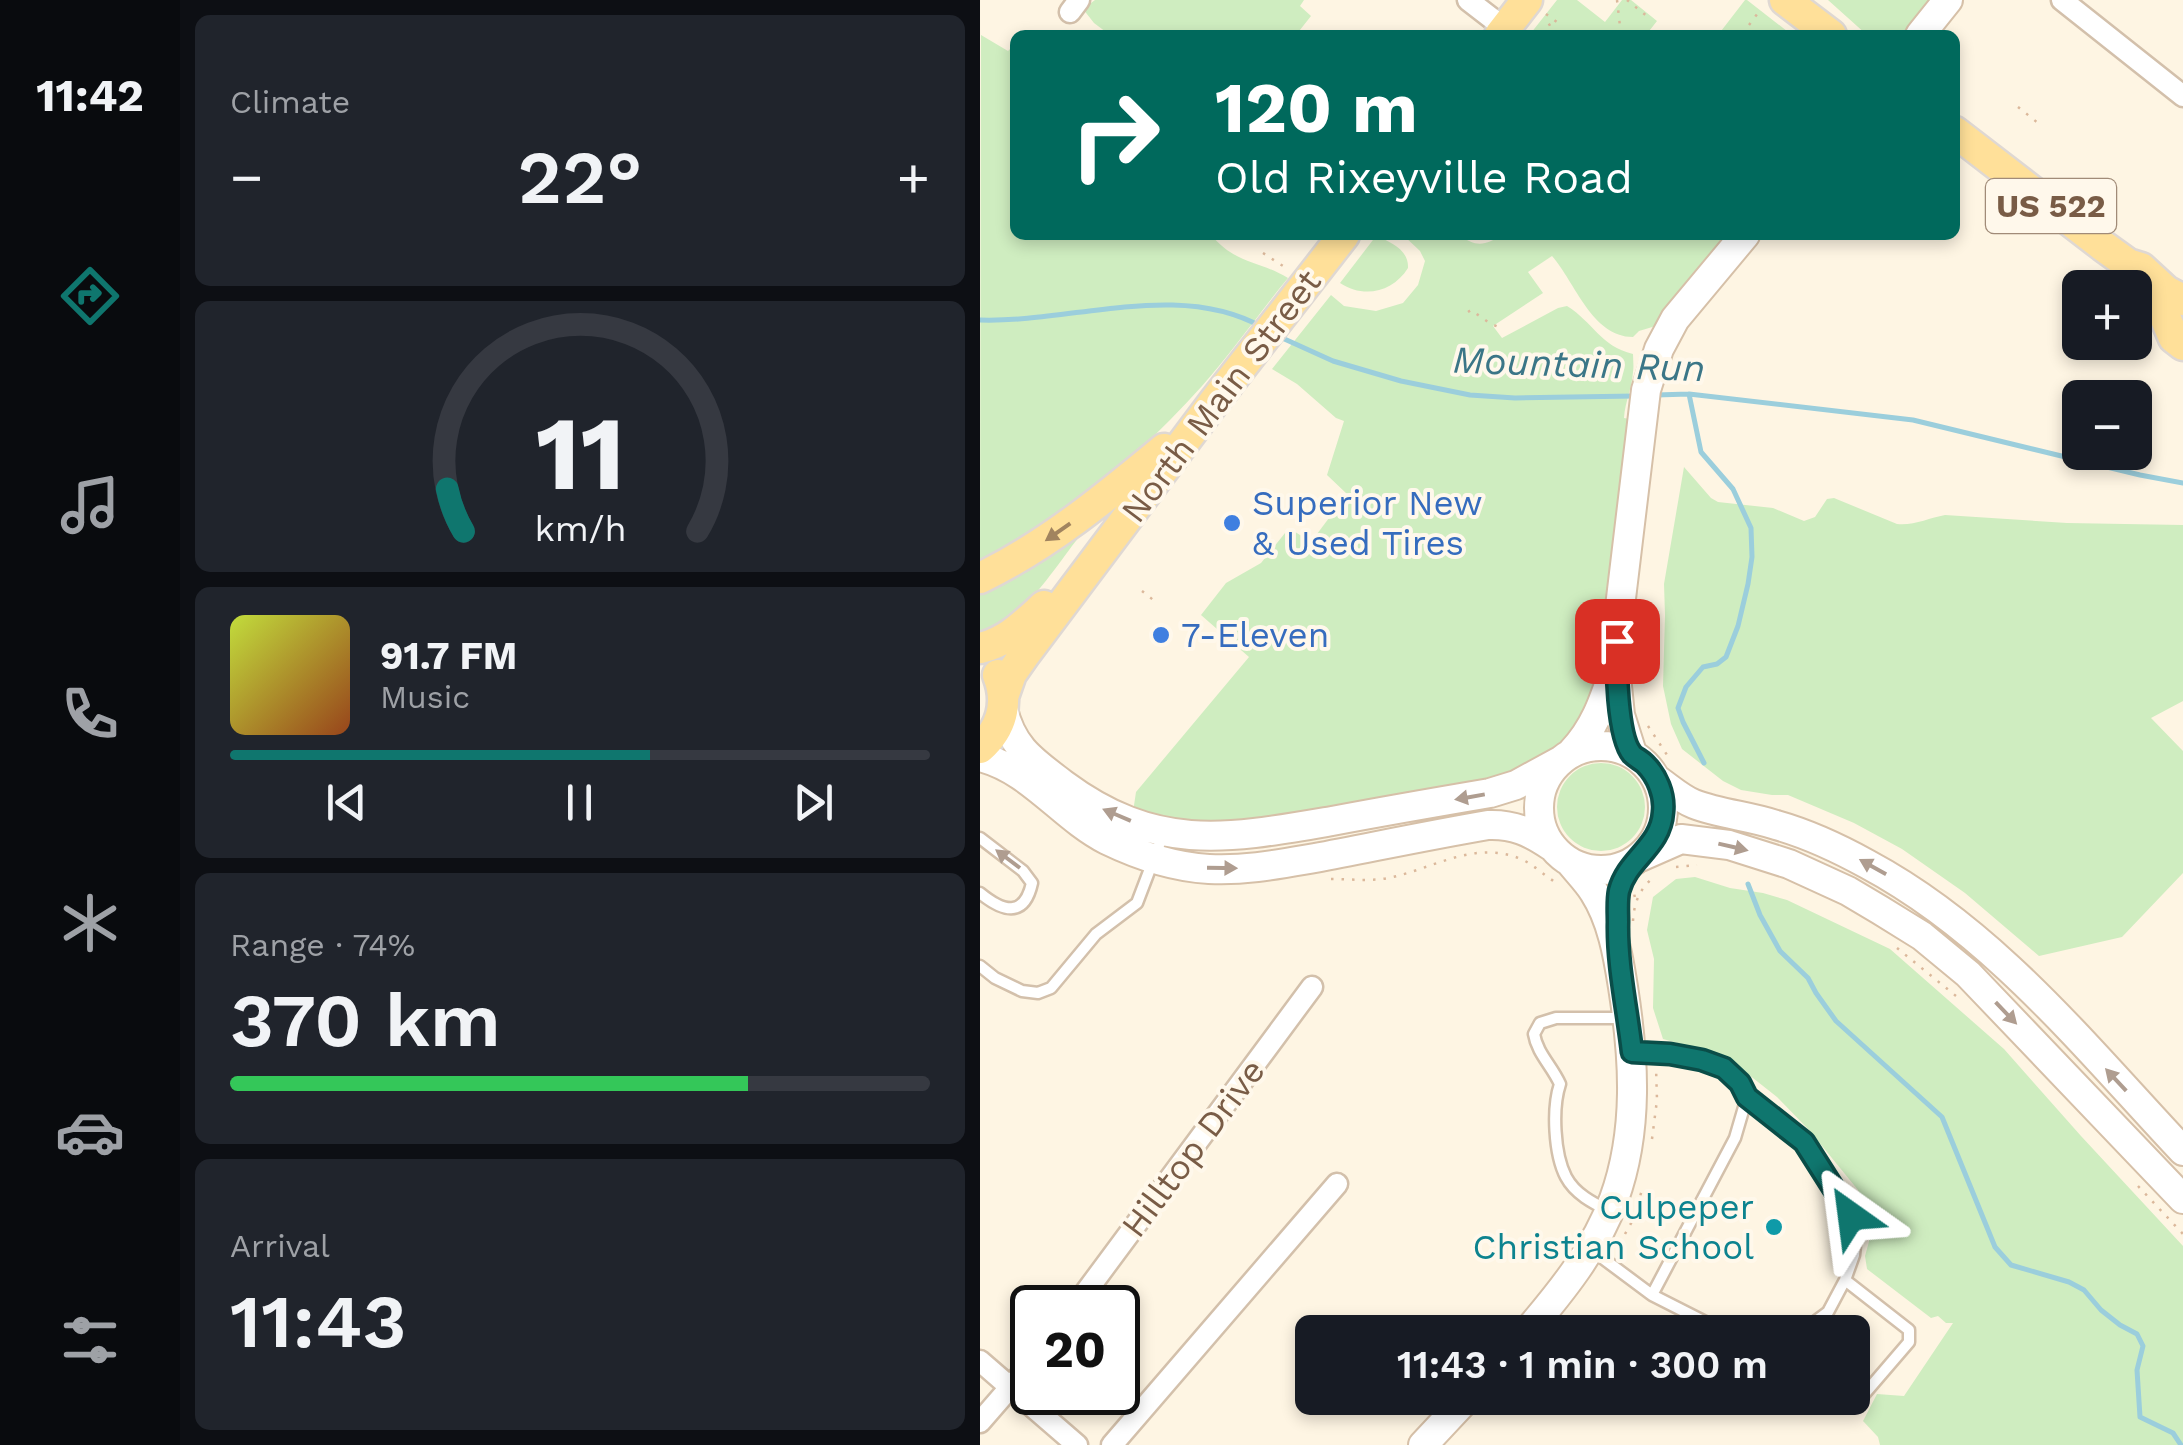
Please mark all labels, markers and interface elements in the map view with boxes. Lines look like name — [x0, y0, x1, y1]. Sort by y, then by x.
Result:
text: 120 m — [1215, 67, 1418, 149]
text: 11:42 — [36, 69, 144, 122]
icon: right — [1050, 70, 1180, 200]
text: Climate — [230, 83, 350, 121]
text: 22° — [518, 133, 642, 221]
text: − — [230, 145, 263, 209]
text: + — [897, 145, 930, 209]
text: Old Rixeyville Road — [1215, 151, 1633, 204]
road number: US 522 — [1986, 179, 2116, 233]
icon: directions — [55, 261, 125, 331]
street label: North Main Street — [1112, 261, 1330, 531]
map controls — [2062, 270, 2152, 470]
button: + — [2062, 270, 2152, 360]
water label: Mountain Run — [1452, 338, 1706, 390]
button: − — [2062, 380, 2152, 470]
text: 11 — [535, 392, 625, 514]
icon: music — [55, 470, 125, 540]
place label: Superior New & Used Tires — [1252, 482, 1482, 564]
text: km/h — [534, 508, 626, 550]
marker: Superior New & Used Tires — [1221, 512, 1243, 534]
one-way arrow — [1045, 522, 1072, 541]
pin — [1575, 599, 1660, 684]
place label: 7-Eleven — [1181, 614, 1329, 656]
icon: arrive — [1590, 614, 1645, 669]
marker: 7-Eleven — [1150, 624, 1172, 646]
text: 91.7 FM — [380, 634, 517, 678]
text: Music — [380, 678, 470, 716]
icon: phone — [55, 679, 125, 749]
icon: previous — [319, 775, 374, 830]
icon: pause — [552, 775, 607, 830]
icon: next — [786, 775, 841, 830]
one-way arrow — [1454, 790, 1485, 805]
one-way arrow — [1102, 807, 1132, 823]
one-way arrow — [1718, 840, 1749, 855]
one-way arrow — [995, 850, 1021, 870]
one-way arrow — [1859, 859, 1887, 877]
one-way arrow — [1206, 861, 1238, 877]
icon: climate — [55, 888, 125, 958]
text: Range · 74% — [230, 926, 415, 964]
text: 370 km — [230, 976, 501, 1064]
one-way arrow — [1994, 1001, 2017, 1025]
street label: Hilltop Drive — [1112, 1051, 1274, 1245]
one-way arrow — [2105, 1069, 2128, 1093]
icon: car — [55, 1097, 125, 1167]
position arrow — [1799, 1164, 1903, 1268]
place label: Culpeper Christian School — [1472, 1186, 1754, 1268]
marker: Culpeper Christian School — [1763, 1216, 1785, 1238]
text: Arrival — [230, 1227, 330, 1265]
text: 11:43 — [230, 1277, 407, 1365]
speed limit sign: 20 — [1010, 1285, 1140, 1415]
icon: filters — [55, 1305, 125, 1375]
text: 11:43 · 1 min · 300 m — [1397, 1343, 1768, 1387]

